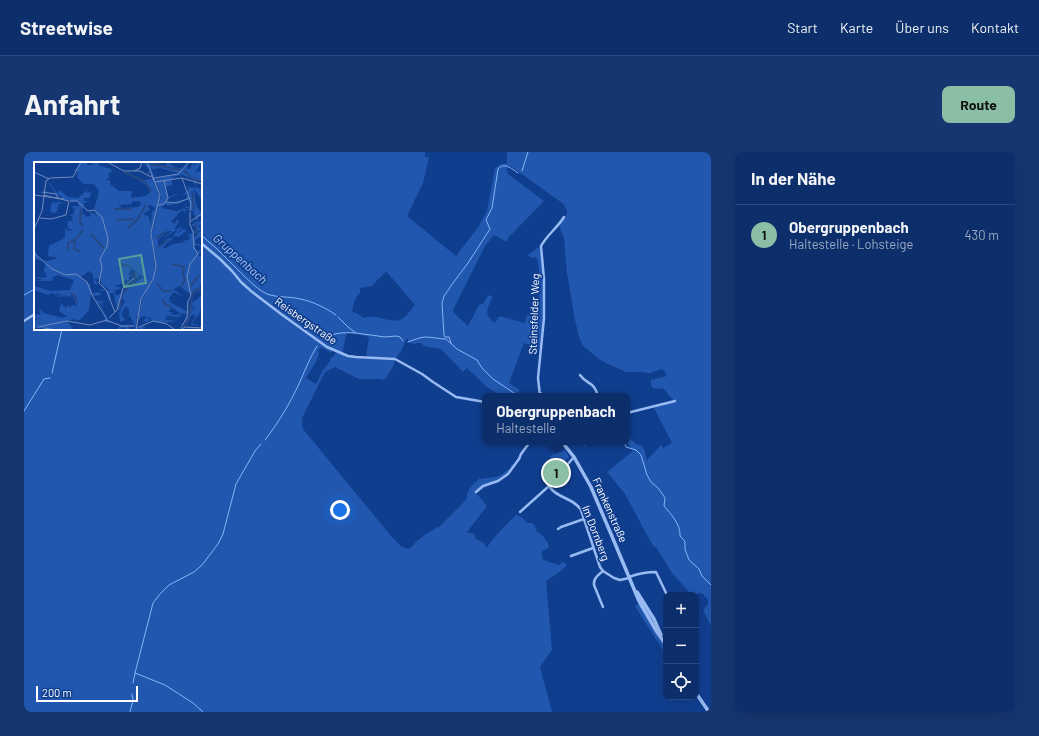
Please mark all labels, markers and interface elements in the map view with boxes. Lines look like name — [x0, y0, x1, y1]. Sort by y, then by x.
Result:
text: Streetwise — [20, 16, 113, 39]
text: Start — [787, 19, 818, 36]
text: Karte — [840, 19, 873, 36]
text: Über uns — [895, 19, 949, 36]
text: Kontakt — [971, 19, 1019, 36]
button: Route — [942, 86, 1015, 123]
text: Anfahrt — [24, 87, 120, 121]
inset map — [34, 162, 202, 330]
text: In der Nähe — [751, 168, 836, 188]
text: Obergruppenbach — [789, 218, 909, 236]
text: 1 — [762, 227, 766, 243]
text: 430 m — [964, 227, 999, 243]
water label: Gruppenbach — [211, 230, 271, 286]
text: Haltestelle · Lohsteige — [789, 236, 913, 252]
street label: Steinsfelder Weg — [526, 273, 541, 355]
street label: Reisbergstraße — [273, 294, 340, 347]
popup — [482, 393, 630, 445]
text: Obergruppenbach — [496, 402, 616, 420]
text: Haltestelle — [496, 420, 556, 436]
pin: 1 — [543, 458, 569, 488]
street label: Frankenstraße — [590, 475, 631, 544]
your location — [330, 500, 350, 520]
street label: Im Dornberg — [580, 503, 613, 563]
map controls — [663, 592, 699, 700]
button: + — [663, 592, 699, 628]
button: − — [663, 628, 699, 664]
button: locate — [663, 664, 699, 700]
scale bar — [36, 684, 138, 703]
text: 200 m — [42, 686, 72, 699]

